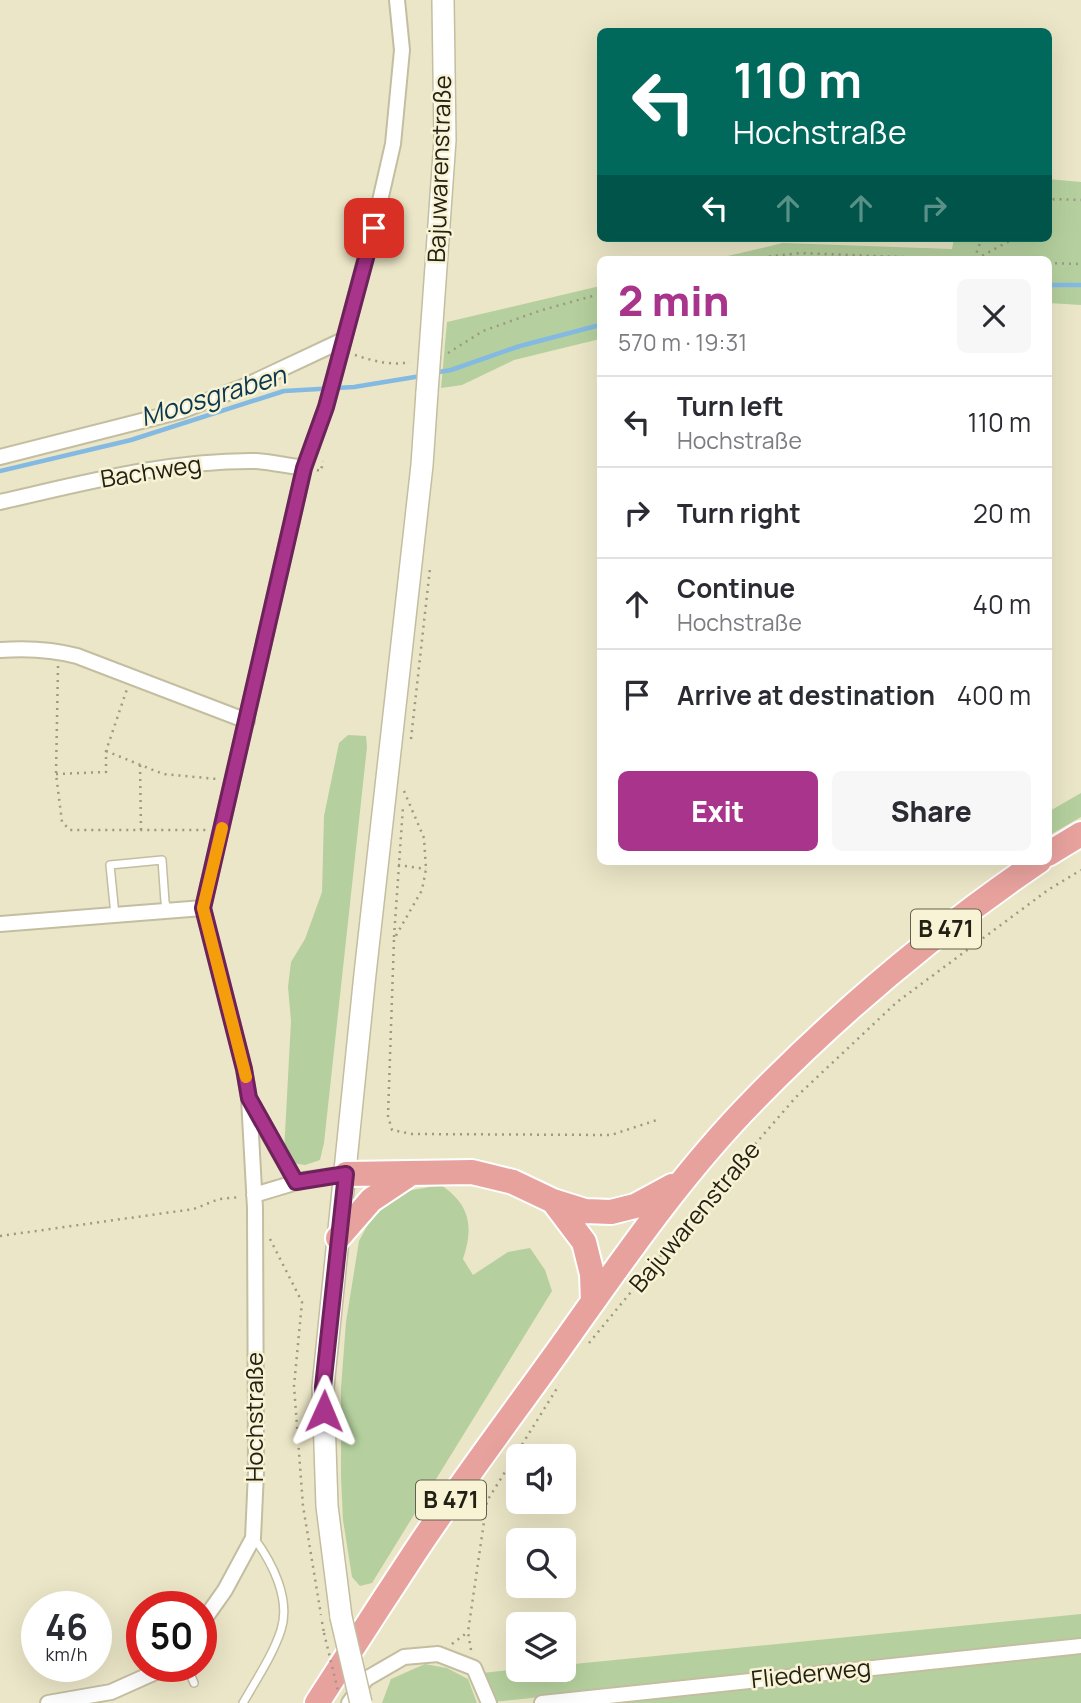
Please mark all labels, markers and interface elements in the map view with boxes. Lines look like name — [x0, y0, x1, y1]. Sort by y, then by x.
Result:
text: 110 m — [733, 46, 862, 113]
icon: left — [618, 56, 709, 147]
street label: Bajuwarenstraße — [419, 75, 458, 263]
text: Hochstraße — [733, 110, 907, 154]
icon: left — [696, 189, 734, 227]
icon: ahead — [769, 189, 807, 227]
icon: ahead — [842, 189, 880, 227]
icon: right — [915, 189, 953, 227]
pin — [344, 198, 404, 258]
icon: arrive — [355, 209, 393, 247]
text: 2 min — [618, 271, 729, 329]
button: close — [957, 279, 1031, 353]
text: 570 m · 19:31 — [618, 326, 747, 358]
water label: Moosgraben — [135, 355, 291, 434]
text: Turn left — [677, 388, 784, 424]
icon: left — [618, 403, 656, 441]
text: 110 m — [968, 404, 1031, 440]
text: Hochstraße — [677, 424, 802, 456]
street label: Bachweg — [98, 446, 204, 495]
icon: right — [618, 494, 656, 532]
text: Turn right — [677, 495, 801, 531]
text: 20 m — [973, 495, 1031, 531]
text: Continue — [677, 570, 795, 606]
icon: ahead — [618, 585, 656, 623]
text: 40 m — [973, 586, 1031, 622]
text: Hochstraße — [677, 606, 802, 638]
icon: arrive — [618, 676, 656, 714]
text: Arrive at destination — [677, 677, 935, 713]
text: 400 m — [957, 677, 1031, 713]
button: Exit — [618, 771, 818, 851]
button: Share — [832, 771, 1031, 851]
road number: B 471 — [911, 910, 981, 948]
street label: Bajuwarenstraße — [621, 1133, 767, 1299]
street label: Hochstraße — [237, 1352, 270, 1482]
position arrow — [287, 1374, 361, 1448]
map controls — [506, 1444, 576, 1682]
button: sound — [506, 1444, 576, 1514]
road number: B 471 — [416, 1480, 486, 1520]
button: search — [506, 1528, 576, 1598]
speed limit sign: 50 — [126, 1591, 217, 1682]
text: 46 — [45, 1603, 88, 1651]
button: layers — [506, 1612, 576, 1682]
text: km/h — [46, 1642, 87, 1666]
street label: Fliederweg — [749, 1650, 872, 1695]

